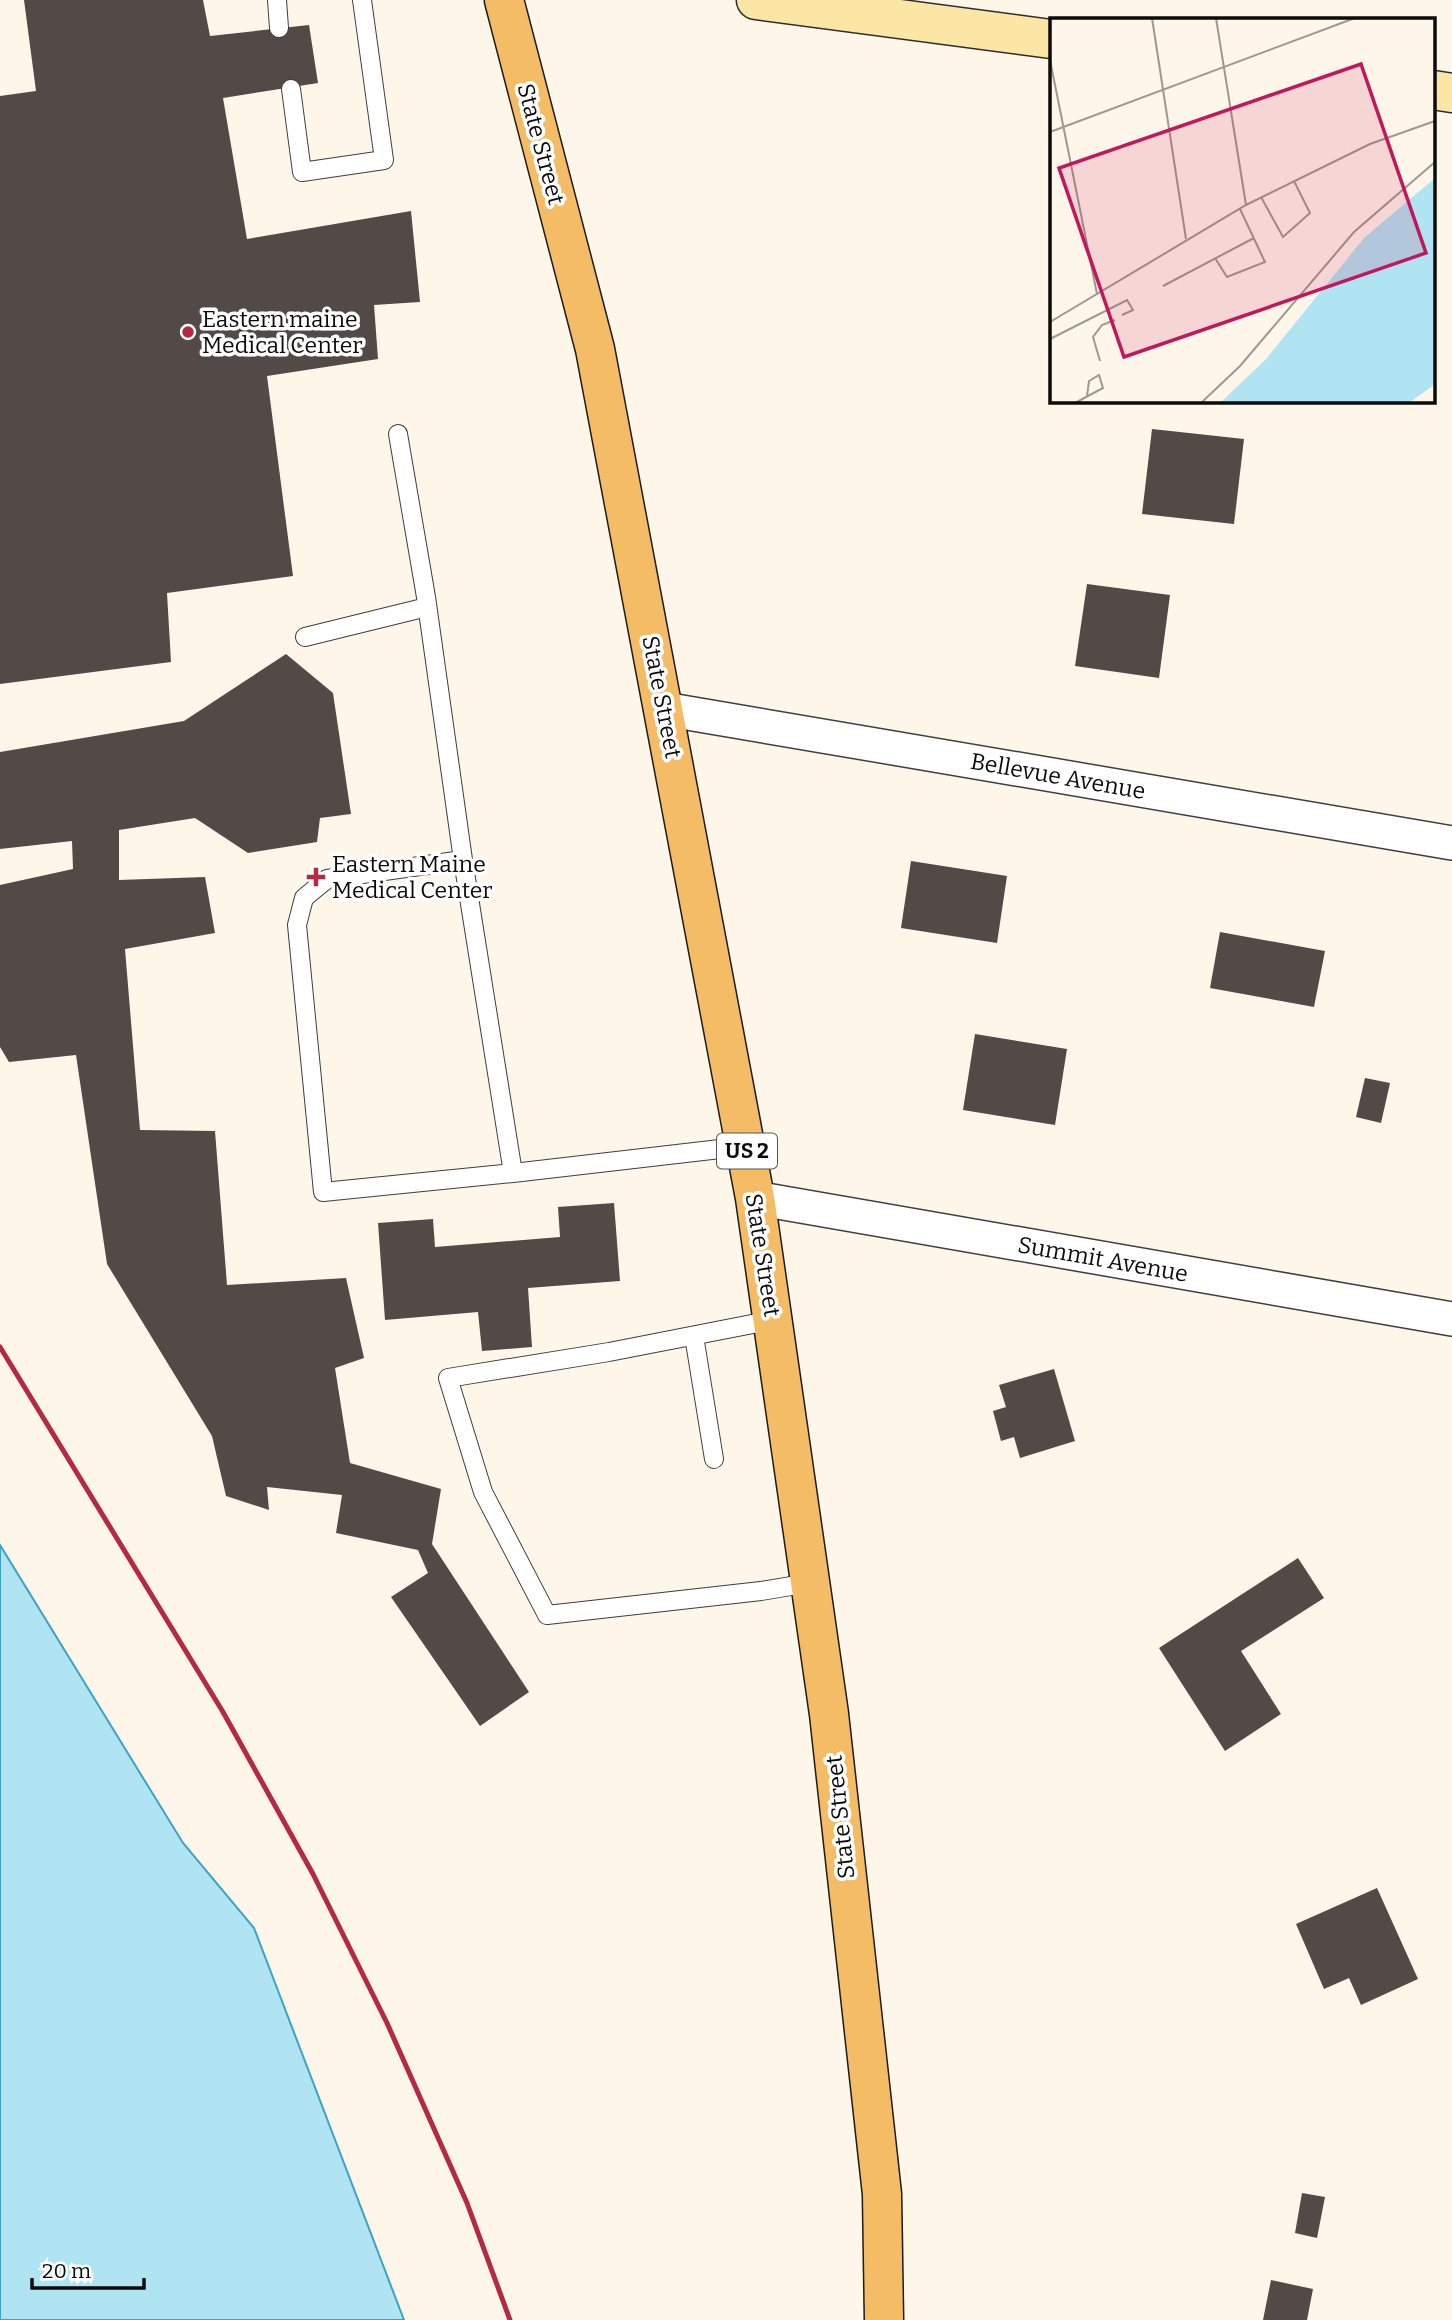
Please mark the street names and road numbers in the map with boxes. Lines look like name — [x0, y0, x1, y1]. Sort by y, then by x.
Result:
street label: State Street — [511, 80, 571, 208]
street label: State Street — [636, 633, 688, 761]
street label: Bellevue Avenue — [968, 747, 1148, 805]
road number: US 2 — [717, 1134, 777, 1168]
street label: State Street — [739, 1191, 787, 1319]
street label: Summit Avenue — [1016, 1230, 1190, 1288]
street label: State Street — [820, 1754, 860, 1880]

